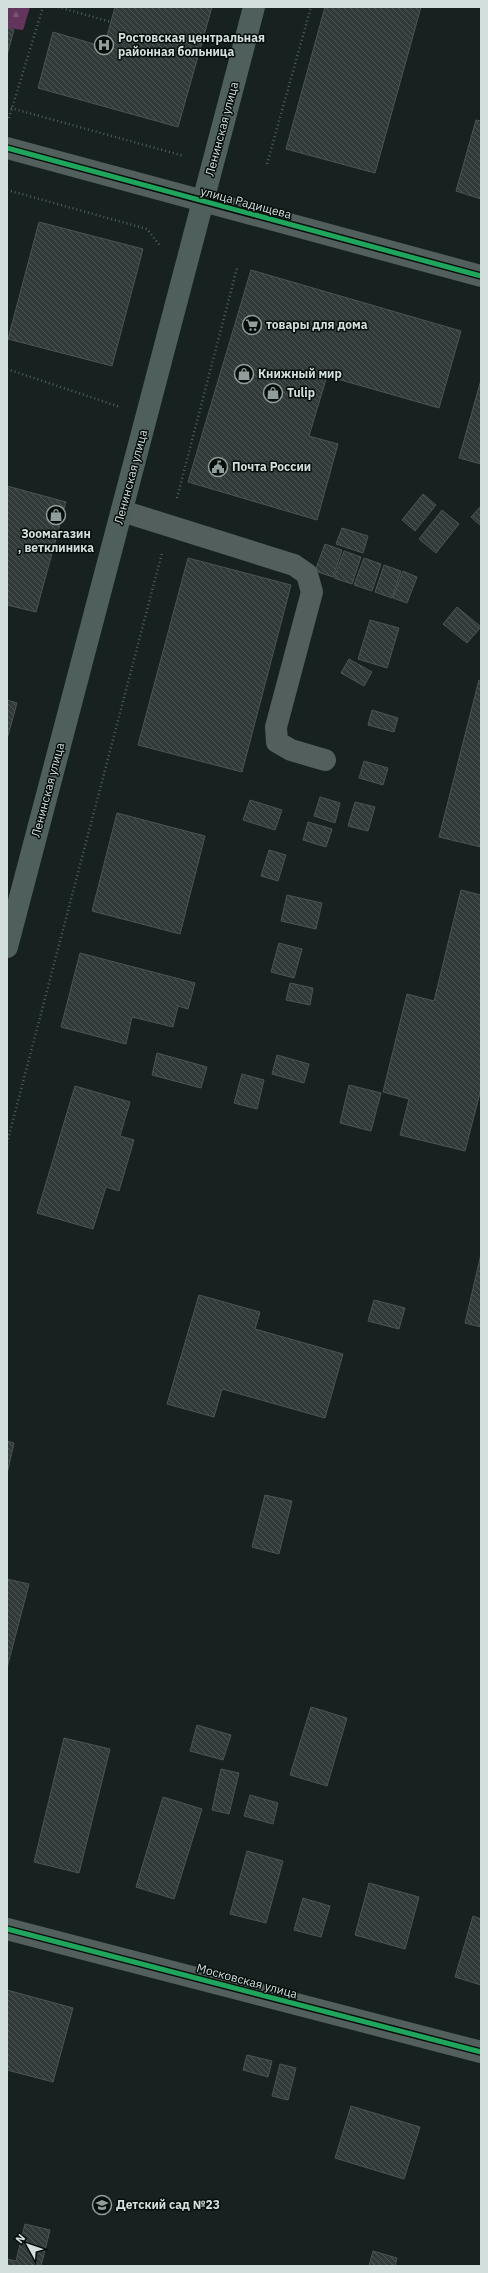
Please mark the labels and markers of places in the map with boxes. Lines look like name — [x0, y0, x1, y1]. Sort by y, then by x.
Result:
place label: Ростовская центральная районная больница — [118, 30, 265, 59]
hospital icon: Ростовская центральная районная больница — [93, 34, 115, 56]
supermarket icon: товары для дома — [241, 314, 263, 336]
place label: товары для дома — [266, 317, 368, 332]
shop icon: Книжный мир — [233, 363, 255, 385]
place label: Книжный мир — [258, 366, 342, 381]
shop icon: Tulip — [262, 382, 284, 404]
place label: Tulip — [287, 385, 315, 400]
public building icon: Почта России — [207, 456, 229, 478]
place label: Почта России — [232, 459, 311, 474]
shop icon: Зоомагазин , ветклиника — [45, 504, 67, 526]
place label: Зоомагазин , ветклиника — [18, 526, 94, 555]
school or university icon: Детский сад №23 — [91, 2194, 113, 2216]
place label: Детский сад №23 — [116, 2197, 220, 2212]

